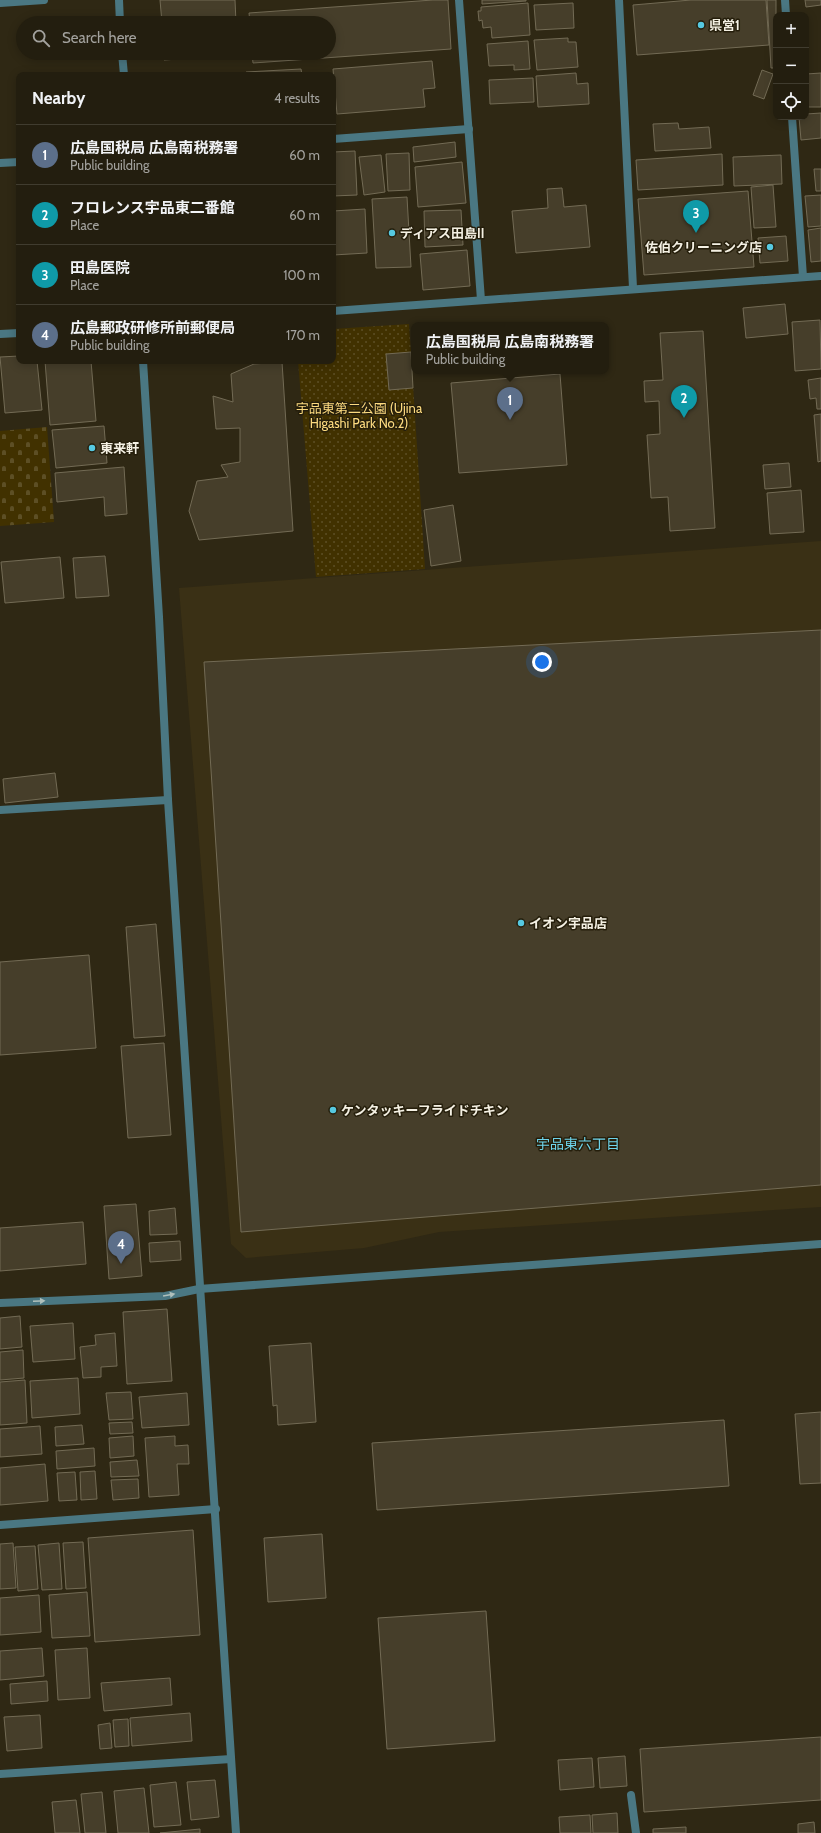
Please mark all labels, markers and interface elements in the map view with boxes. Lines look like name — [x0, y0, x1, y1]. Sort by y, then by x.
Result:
map controls — [773, 12, 809, 120]
button: + — [773, 12, 809, 48]
search box — [16, 16, 336, 60]
place label: 県営1 — [709, 17, 740, 33]
marker: 県営1 — [696, 20, 706, 30]
icon: search — [30, 27, 52, 49]
text: Search here — [62, 29, 137, 47]
button: − — [773, 48, 809, 84]
button: locate — [773, 84, 809, 120]
text: Nearby — [32, 88, 85, 108]
text: 4 results — [274, 90, 320, 106]
text: 広島国税局 広島南税務署 — [70, 139, 238, 157]
text: 1 — [43, 147, 47, 163]
text: 60 m — [289, 147, 320, 163]
text: Public building — [70, 157, 150, 173]
text: フロレンス宇品東二番館 — [70, 199, 235, 217]
pin: 3 — [683, 200, 709, 233]
text: 2 — [42, 207, 48, 223]
text: 60 m — [289, 207, 320, 223]
text: Place — [70, 217, 99, 233]
place label: ディアス田島II — [400, 225, 484, 241]
marker: ディアス田島II — [387, 228, 397, 238]
place label: 佐伯クリーニング店 — [645, 239, 762, 255]
marker: 佐伯クリーニング店 — [765, 242, 775, 252]
text: 田島医院 — [70, 259, 130, 277]
text: 3 — [41, 267, 49, 283]
text: 100 m — [283, 267, 320, 283]
text: Place — [70, 277, 99, 293]
text: 広島郵政研修所前郵便局 — [70, 319, 235, 337]
popup — [411, 322, 609, 374]
text: 4 — [41, 327, 49, 343]
text: 170 m — [286, 327, 320, 343]
text: 広島国税局 広島南税務署 — [426, 333, 594, 351]
text: Public building — [70, 337, 150, 353]
text: Public building — [426, 351, 505, 367]
pin: 2 — [671, 385, 697, 418]
pin: 1 — [497, 387, 523, 420]
park label: 宇品東第二公園 (Ujina Higashi Park No.2) — [296, 400, 423, 431]
place label: 東来軒 — [100, 440, 139, 456]
marker: 東来軒 — [87, 443, 97, 453]
your location — [532, 652, 552, 672]
place label: イオン宇品店 — [529, 915, 607, 931]
marker: イオン宇品店 — [516, 918, 526, 928]
place label: ケンタッキーフライドチキン — [341, 1102, 508, 1118]
marker: ケンタッキーフライドチキン — [328, 1105, 338, 1115]
district label: 宇品東六丁目 — [536, 1135, 620, 1153]
pin: 4 — [108, 1231, 134, 1264]
one-way arrow — [163, 1292, 175, 1298]
one-way arrow — [33, 1298, 46, 1304]

